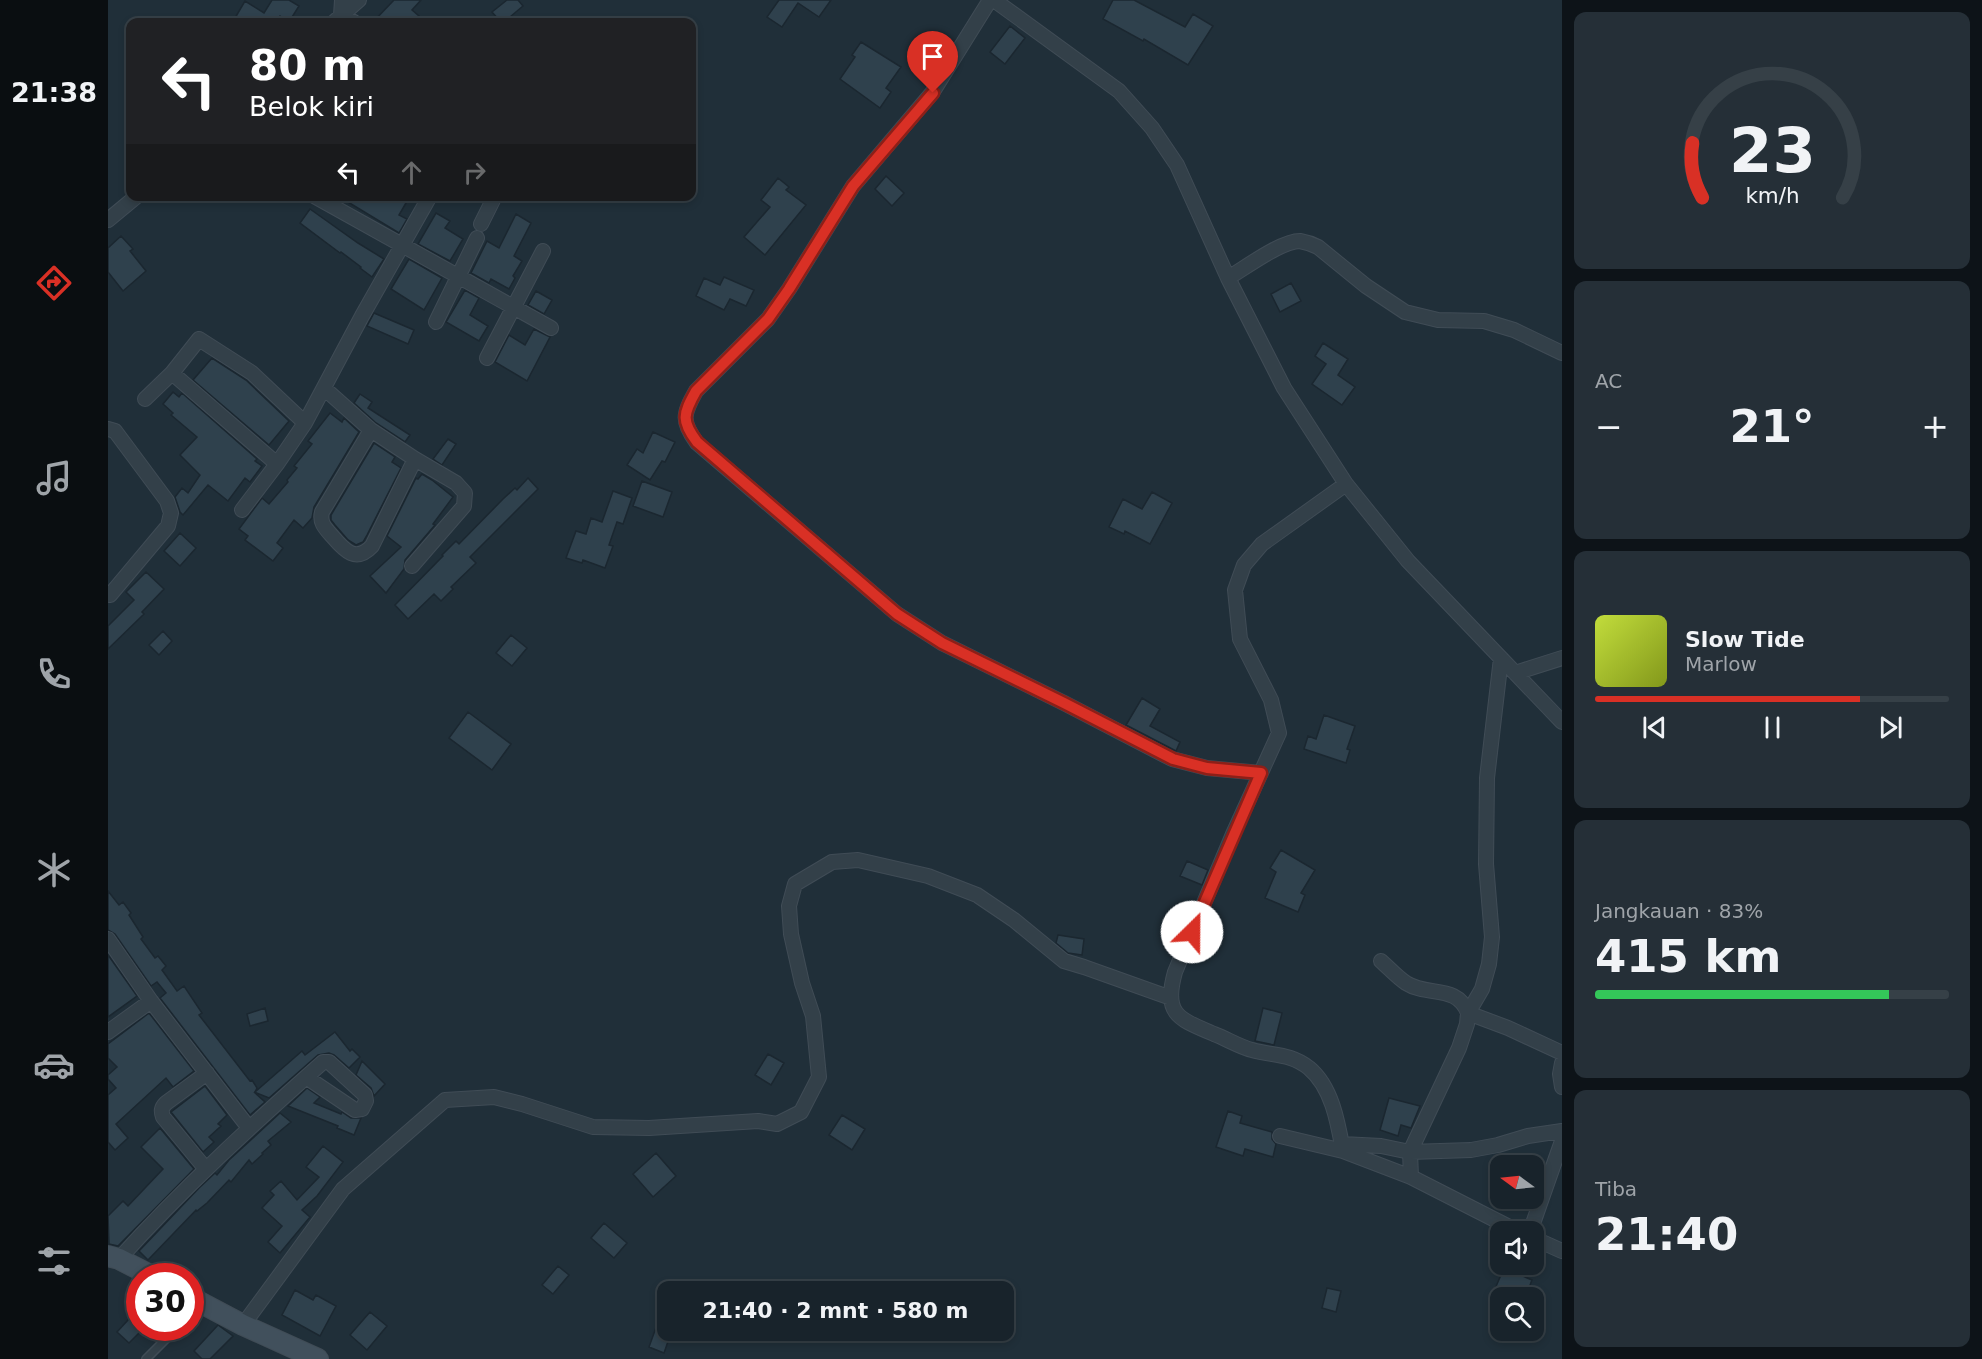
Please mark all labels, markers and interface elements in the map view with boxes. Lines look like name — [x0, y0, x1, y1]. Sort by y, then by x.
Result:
pin — [907, 31, 958, 93]
icon: arrive — [916, 40, 949, 73]
text: 80 m — [249, 41, 366, 90]
icon: left — [150, 42, 228, 120]
text: 21:38 — [11, 77, 97, 108]
text: Belok kiri — [249, 91, 374, 122]
text: 23 — [1729, 114, 1815, 187]
icon: left — [332, 156, 365, 189]
icon: ahead — [395, 156, 428, 189]
icon: right — [458, 156, 491, 189]
text: km/h — [1745, 183, 1799, 208]
icon: directions — [33, 262, 75, 304]
text: AC — [1595, 369, 1622, 393]
text: 21° — [1729, 400, 1815, 453]
text: − — [1595, 407, 1623, 446]
text: + — [1921, 407, 1949, 446]
icon: music — [33, 457, 75, 499]
text: Slow Tide — [1685, 627, 1805, 652]
text: Marlow — [1685, 652, 1757, 676]
icon: phone — [33, 653, 75, 695]
icon: previous — [1638, 711, 1671, 744]
icon: pause — [1756, 711, 1789, 744]
icon: next — [1874, 711, 1907, 744]
icon: climate — [33, 849, 75, 891]
text: Jangkauan · 83% — [1595, 899, 1763, 923]
position arrow — [1160, 900, 1224, 964]
text: 415 km — [1595, 930, 1781, 983]
icon: car — [33, 1044, 75, 1086]
north arrow — [1490, 1155, 1544, 1209]
map controls — [1490, 1155, 1544, 1341]
text: Tiba — [1595, 1177, 1637, 1201]
text: 21:40 — [1595, 1208, 1738, 1261]
button: sound — [1490, 1221, 1544, 1275]
icon: filters — [33, 1240, 75, 1282]
speed limit sign: 30 — [126, 1263, 204, 1341]
button: search — [1490, 1287, 1544, 1341]
text: 21:40 · 2 mnt · 580 m — [703, 1298, 968, 1323]

